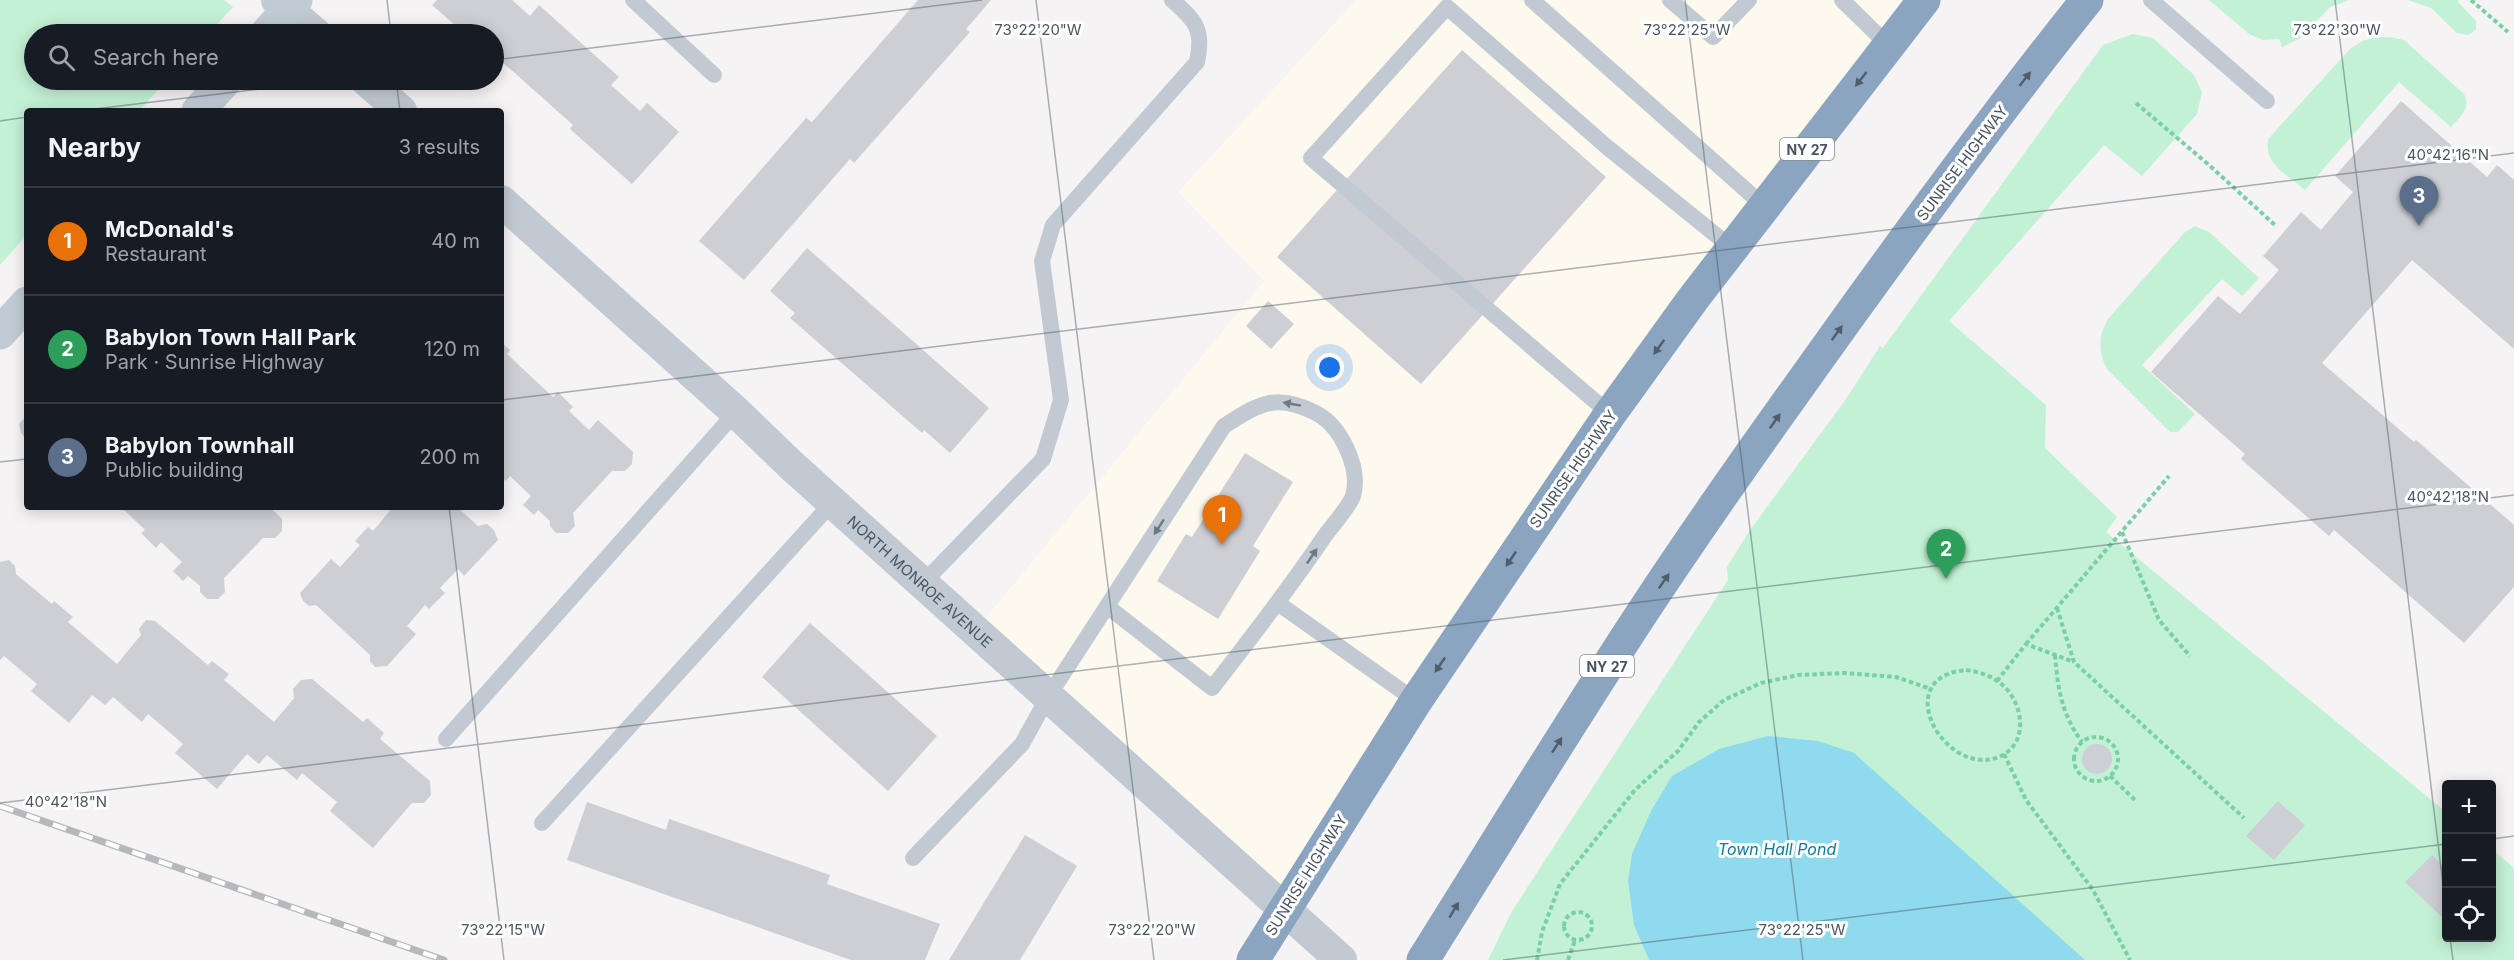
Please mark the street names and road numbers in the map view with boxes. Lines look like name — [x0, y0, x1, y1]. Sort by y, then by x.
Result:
street label: SUNRISE HIGHWAY — [1912, 102, 2012, 224]
road number: NY 27 — [1780, 138, 1834, 160]
street label: SUNRISE HIGHWAY — [1525, 406, 1621, 532]
street label: NORTH MONROE AVENUE — [844, 511, 997, 651]
road number: NY 27 — [1580, 655, 1634, 677]
street label: SUNRISE HIGHWAY — [1261, 811, 1351, 939]

